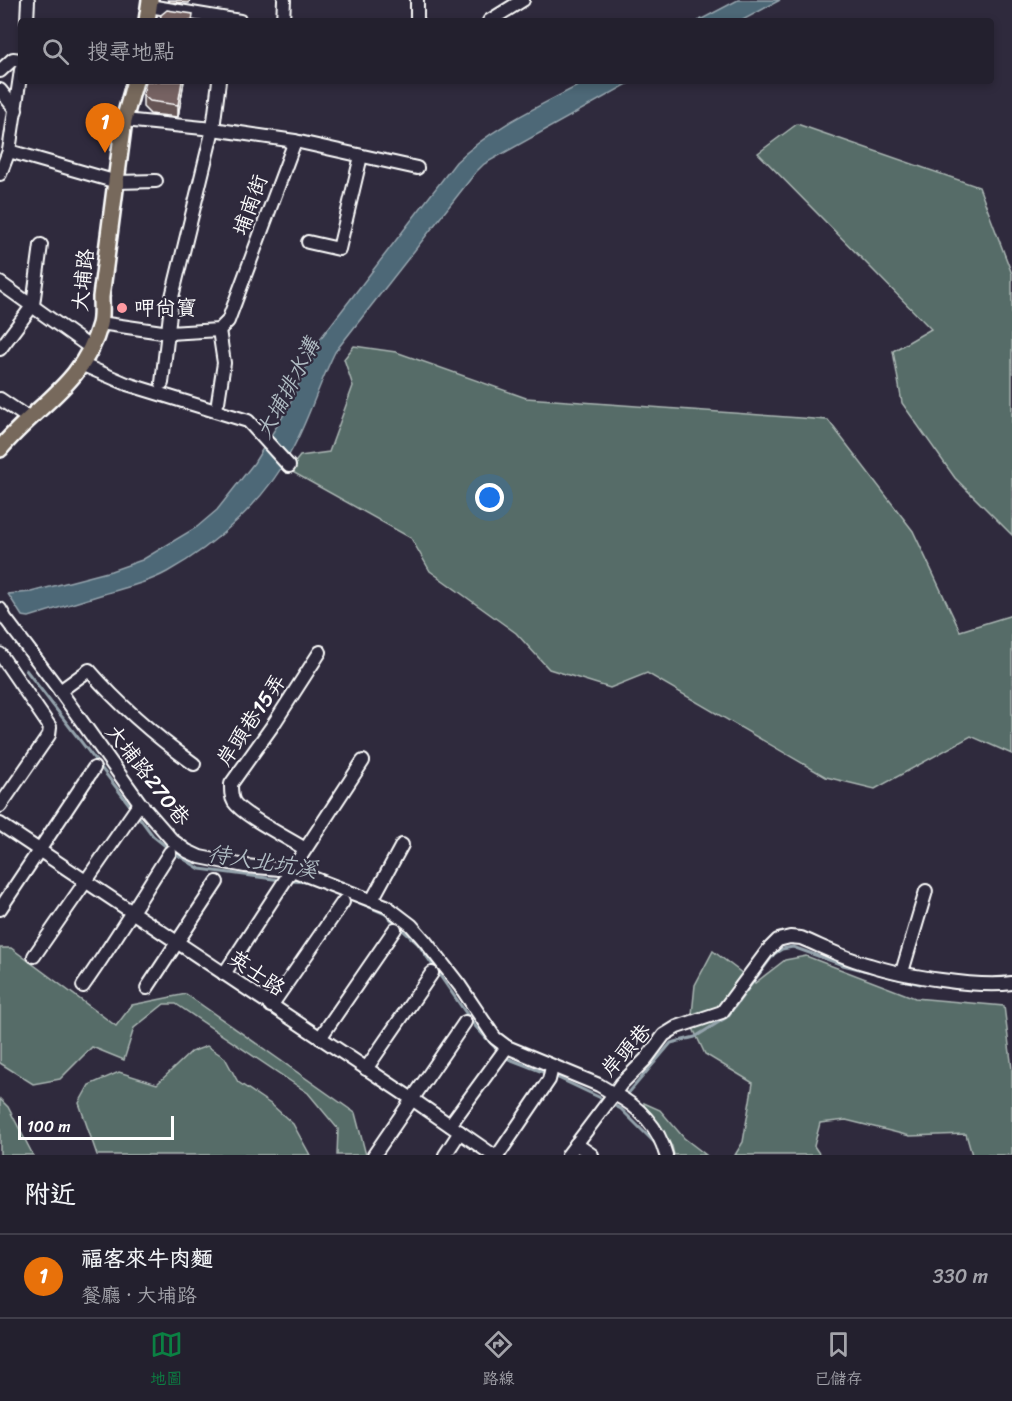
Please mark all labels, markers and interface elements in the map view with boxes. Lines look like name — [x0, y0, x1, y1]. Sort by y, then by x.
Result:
search box — [18, 18, 994, 84]
text: 搜尋地點 — [87, 32, 175, 71]
icon: search — [39, 35, 72, 68]
pin: 1 — [86, 104, 124, 153]
street label: 埔南街 — [221, 169, 279, 241]
street label: 大埔路 — [61, 247, 105, 313]
place label: 呷尚寶 — [134, 289, 197, 327]
marker: 呷尚寶 — [115, 301, 129, 315]
water label: 大埔排水溝 — [244, 329, 331, 446]
your location — [475, 483, 504, 512]
street label: 岸頭巷15弄 — [206, 666, 296, 774]
street label: 大埔路270巷 — [96, 715, 200, 835]
water label: 待人北坑溪 — [206, 834, 321, 890]
street label: 英士路 — [220, 940, 294, 1006]
street label: 岸頭巷 — [591, 1014, 661, 1086]
text: 100 m — [27, 1112, 71, 1141]
scale bar — [18, 1113, 174, 1140]
text: 附近 — [24, 1171, 76, 1217]
text: 福客來牛肉麵 — [81, 1239, 213, 1278]
text: 1 — [39, 1259, 48, 1294]
text: 330 m — [933, 1259, 988, 1294]
text: 餐廳 · 大埔路 — [81, 1278, 197, 1313]
tab: 地圖 — [150, 1328, 183, 1393]
tab: 路線 — [482, 1328, 515, 1393]
tab: 已儲存 — [814, 1328, 862, 1393]

